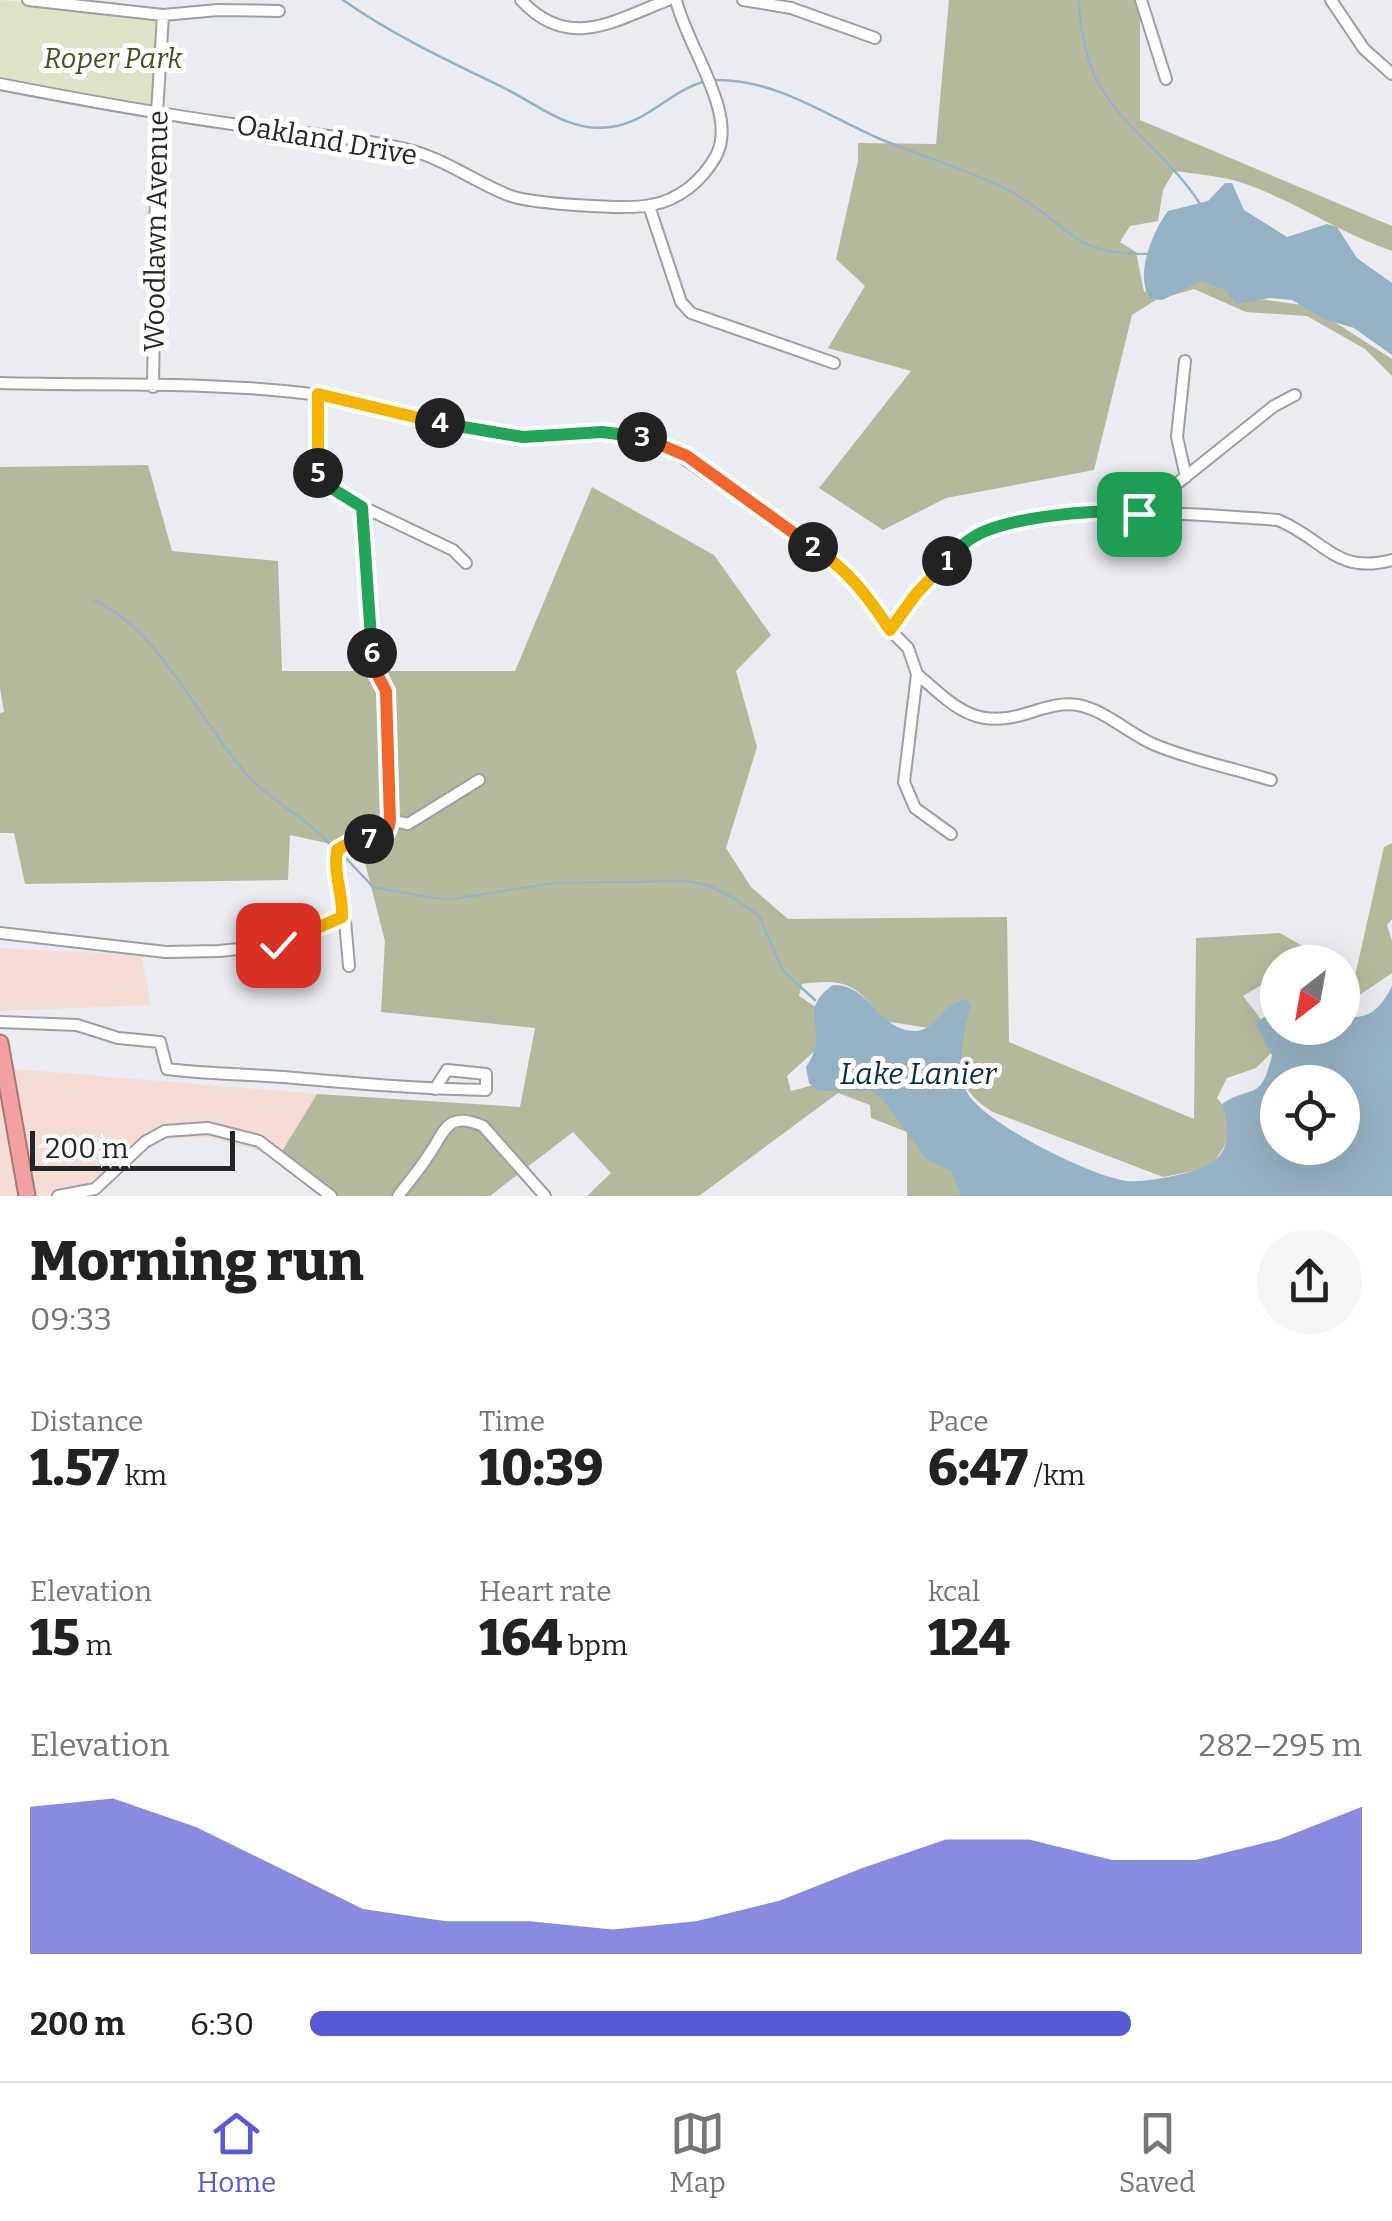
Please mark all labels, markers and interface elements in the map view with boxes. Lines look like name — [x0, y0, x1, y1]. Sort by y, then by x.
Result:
park label: Roper Park — [44, 42, 183, 75]
street label: Oakland Drive — [234, 108, 420, 172]
street label: Woodlawn Avenue — [137, 110, 175, 352]
pin: 4 — [415, 398, 465, 448]
text: 4 — [431, 406, 449, 439]
pin: 3 — [617, 412, 667, 462]
text: 3 — [634, 420, 650, 453]
pin: 5 — [293, 448, 343, 498]
text: 5 — [310, 456, 326, 489]
pin — [1097, 472, 1182, 557]
icon: arrive — [1112, 487, 1167, 542]
pin: 2 — [788, 522, 838, 572]
text: 2 — [805, 530, 821, 563]
pin: 1 — [922, 536, 972, 586]
text: 1 — [941, 544, 953, 577]
pin: 6 — [347, 628, 397, 678]
text: 6 — [364, 636, 380, 669]
pin: 7 — [344, 814, 394, 864]
text: 7 — [361, 822, 377, 855]
pin — [236, 903, 321, 988]
icon: check — [251, 918, 306, 973]
north arrow — [1260, 945, 1360, 1045]
map controls — [1260, 945, 1360, 1165]
water label: Lake Lanier — [840, 1056, 998, 1092]
button: locate — [1260, 1065, 1360, 1165]
scale bar — [30, 1126, 235, 1170]
text: 200 m — [45, 1132, 128, 1165]
text: Morning run — [30, 1229, 364, 1295]
button: share — [1257, 1229, 1362, 1334]
text: 09:33 — [30, 1300, 112, 1338]
text: Distance — [30, 1405, 143, 1438]
text: Time — [479, 1405, 545, 1438]
text: Pace — [928, 1405, 988, 1438]
text: 1.57 — [30, 1438, 119, 1498]
text: 10:39 — [479, 1438, 604, 1498]
text: 6:47 — [928, 1438, 1028, 1498]
text: km — [119, 1459, 167, 1492]
text: /km — [1028, 1459, 1085, 1492]
text: Elevation — [30, 1575, 152, 1608]
text: Heart rate — [479, 1575, 611, 1608]
text: kcal — [928, 1575, 980, 1608]
text: 15 — [30, 1608, 80, 1668]
text: 164 — [479, 1608, 562, 1668]
text: 124 — [928, 1608, 1010, 1668]
text: m — [80, 1629, 112, 1662]
text: bpm — [562, 1629, 628, 1662]
text: Elevation — [30, 1726, 170, 1764]
text: 282–295 m — [1199, 1726, 1362, 1764]
text: 200 m — [30, 2005, 125, 2043]
text: 6:30 — [190, 2005, 254, 2043]
tab: Home — [196, 2106, 276, 2199]
tab: Map — [669, 2106, 726, 2199]
tab: Saved — [1119, 2106, 1196, 2199]

